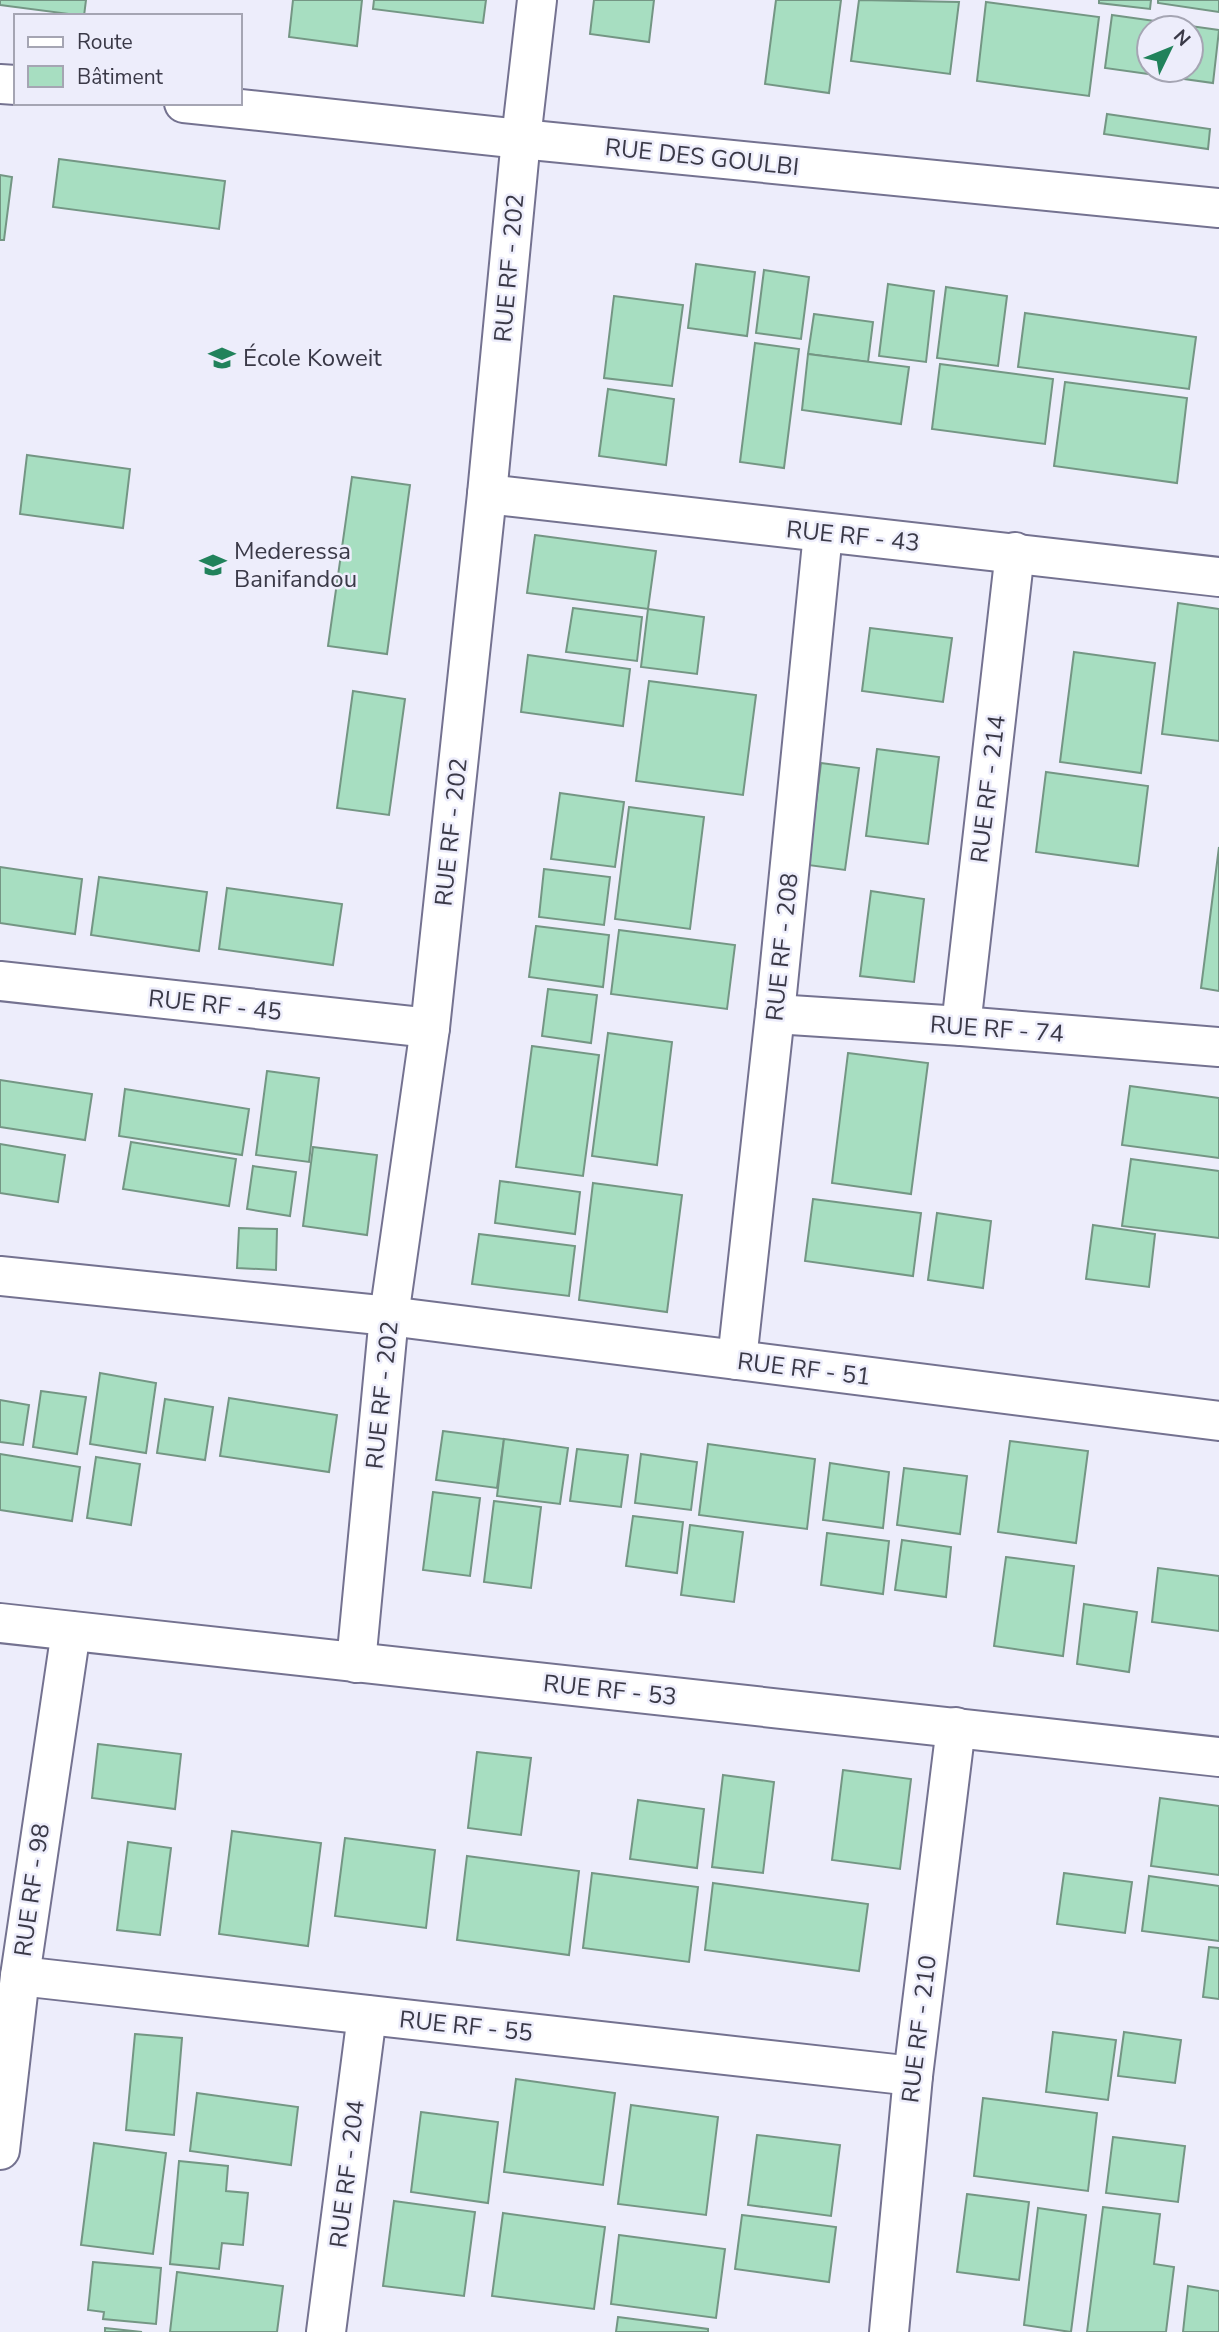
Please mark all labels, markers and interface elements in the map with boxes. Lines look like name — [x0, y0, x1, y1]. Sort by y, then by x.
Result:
legend — [14, 14, 242, 105]
north arrow — [1135, 14, 1205, 84]
text: N — [1167, 24, 1196, 52]
text: Route — [77, 28, 133, 56]
text: Bâtiment — [77, 63, 164, 91]
street label: RUE DES GOULBI — [603, 131, 801, 183]
street label: RUE RF - 202 — [487, 193, 531, 343]
place label: École Koweit — [243, 342, 382, 374]
school or university icon: École Koweit — [207, 343, 237, 373]
street label: RUE RF - 43 — [785, 513, 921, 559]
place label: Mederessa Banifandou — [234, 535, 357, 595]
school or university icon: Mederessa Banifandou — [198, 550, 228, 580]
street label: RUE RF - 214 — [963, 713, 1013, 865]
street label: RUE RF - 202 — [427, 756, 475, 908]
street label: RUE RF - 208 — [758, 871, 806, 1023]
street label: RUE RF - 45 — [147, 982, 283, 1028]
street label: RUE RF - 74 — [929, 1008, 1065, 1050]
street label: RUE RF - 202 — [358, 1319, 406, 1471]
street label: RUE RF - 51 — [735, 1345, 873, 1393]
street label: RUE RF - 53 — [542, 1667, 678, 1713]
street label: RUE RF - 98 — [7, 1821, 57, 1959]
street label: RUE RF - 210 — [894, 1953, 944, 2105]
street label: RUE RF - 55 — [398, 2003, 534, 2049]
street label: RUE RF - 204 — [322, 2098, 372, 2250]

